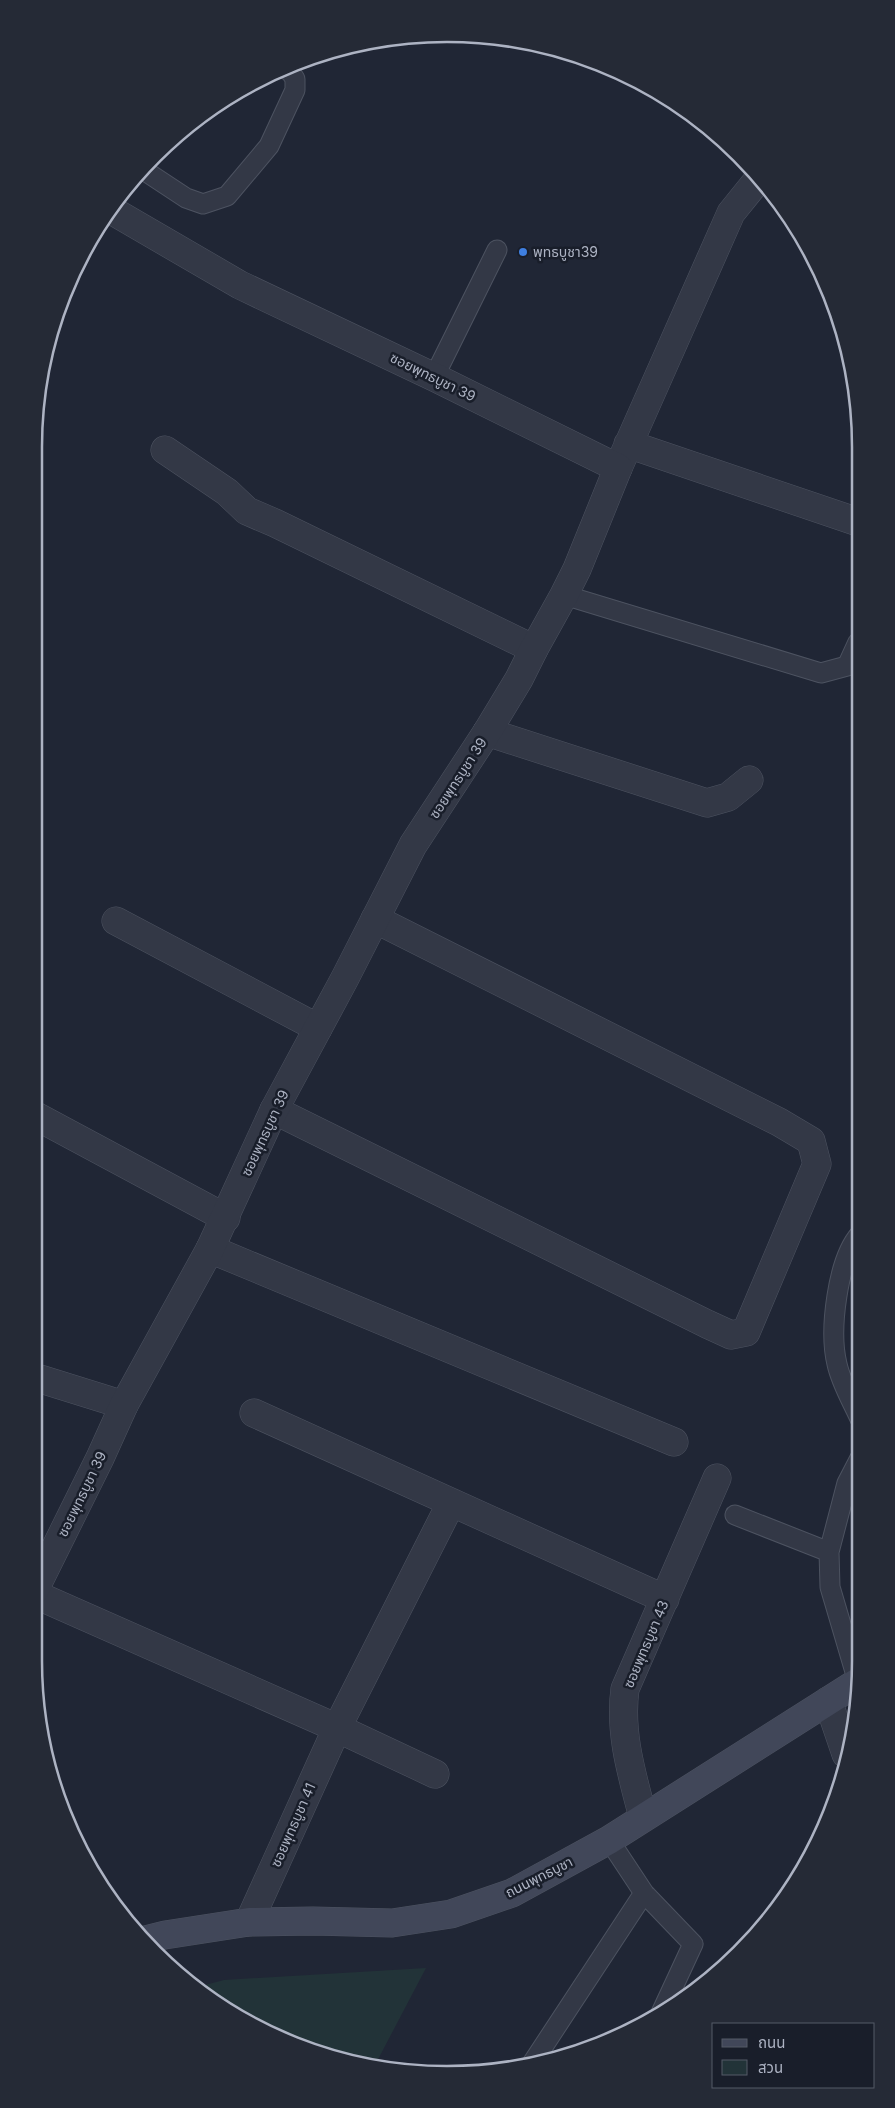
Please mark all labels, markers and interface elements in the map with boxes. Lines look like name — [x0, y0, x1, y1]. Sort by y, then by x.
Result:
place label: พุทธบูชา39 — [533, 243, 598, 261]
marker: พุทธบูชา39 — [517, 246, 529, 258]
street label: ซอยพุทธบูชา 39 — [387, 348, 479, 406]
street label: ซอยพุทธบูชา 39 — [425, 734, 491, 822]
street label: ซอยพุทธบูชา 39 — [237, 1087, 293, 1179]
street label: ซอยพุทธบูชา 39 — [53, 1448, 111, 1540]
street label: ซอยพุทธบูชา 43 — [619, 1597, 673, 1691]
street label: ซอยพุทธบูชา 41 — [266, 1780, 320, 1870]
street label: ถนนพุทธบูชา — [502, 1852, 576, 1902]
legend — [712, 2023, 875, 2088]
text: ถนน — [758, 2033, 785, 2052]
text: สวน — [758, 2058, 783, 2077]

